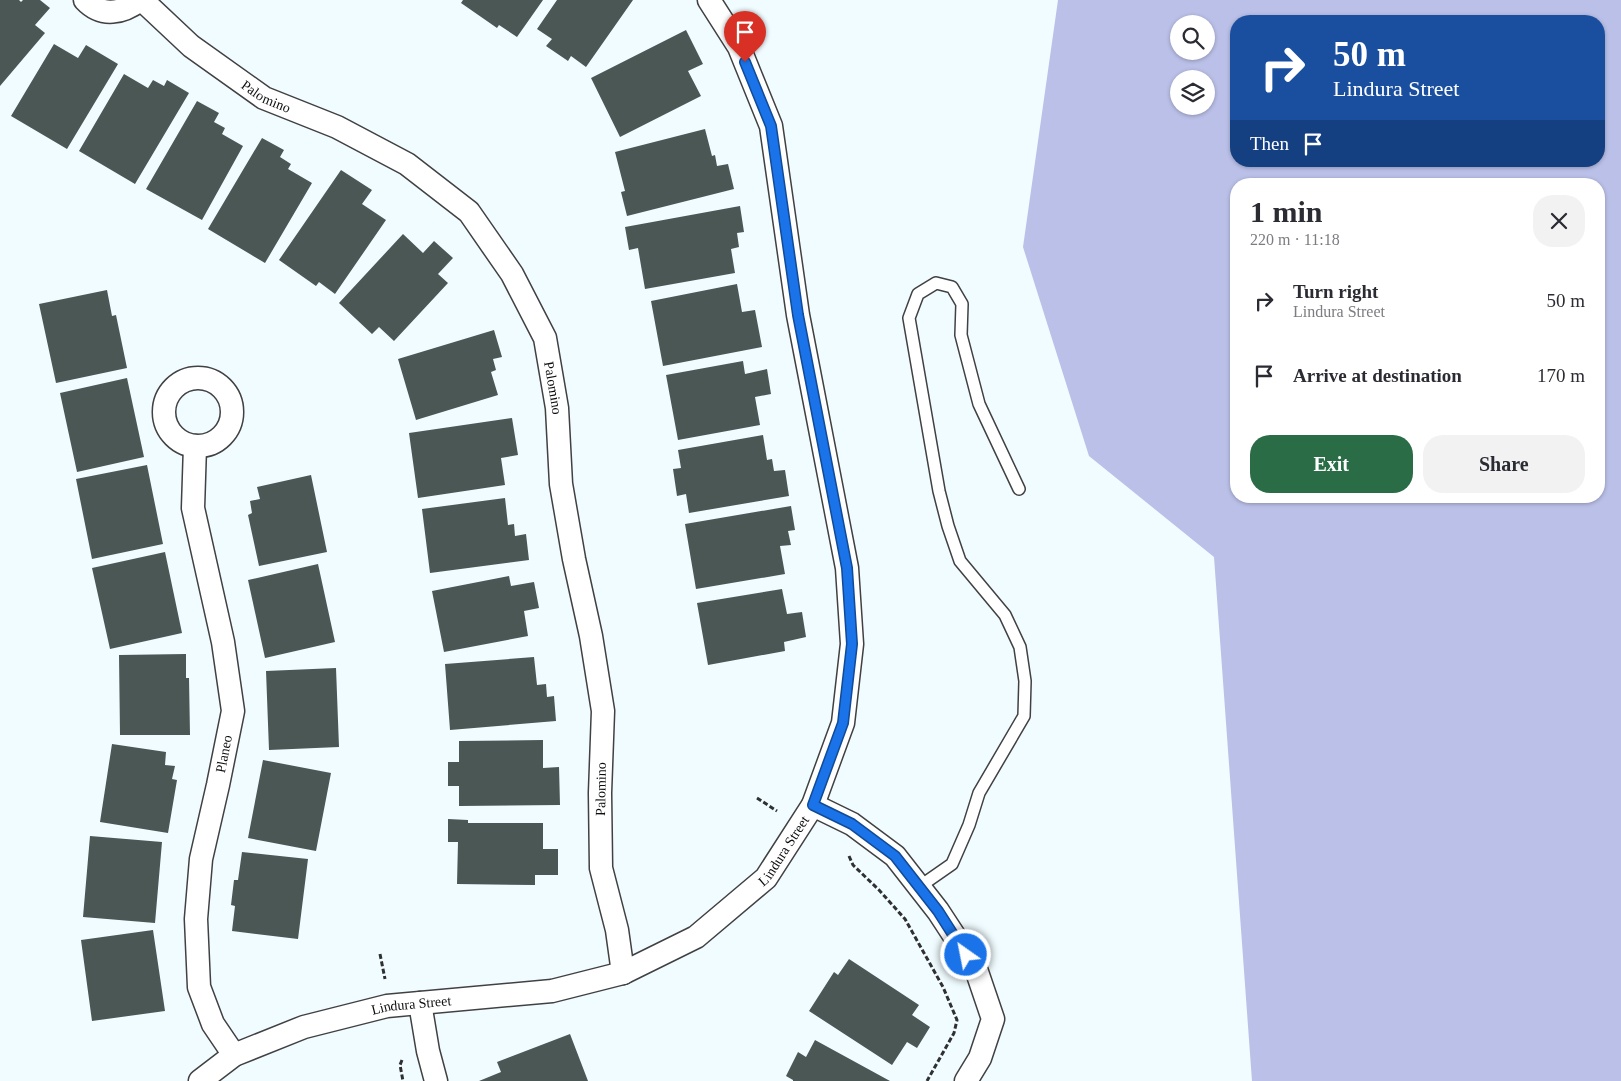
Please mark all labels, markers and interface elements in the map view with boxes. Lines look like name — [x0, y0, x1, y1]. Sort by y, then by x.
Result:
pin — [724, 11, 766, 62]
map controls — [1170, 15, 1215, 115]
button: search — [1170, 15, 1215, 60]
icon: arrive — [731, 18, 759, 46]
icon: right — [1250, 35, 1315, 100]
text: 50 m — [1333, 35, 1406, 74]
button: layers — [1170, 70, 1215, 115]
text: Lindura Street — [1333, 76, 1459, 101]
street label: Palomino — [239, 77, 293, 115]
icon: arrive — [1299, 130, 1327, 158]
text: Then — [1250, 133, 1289, 154]
text: 1 min — [1250, 195, 1323, 228]
button: close — [1533, 195, 1585, 247]
text: 220 m · 11:18 — [1250, 231, 1340, 248]
text: Turn right — [1293, 281, 1378, 302]
icon: right — [1250, 287, 1278, 315]
text: 50 m — [1546, 290, 1585, 311]
text: Lindura Street — [1293, 303, 1385, 320]
street label: Palomino — [542, 360, 565, 415]
icon: arrive — [1250, 362, 1278, 390]
text: Arrive at destination — [1293, 365, 1462, 386]
text: 170 m — [1537, 365, 1585, 386]
button: Exit — [1250, 435, 1413, 493]
button: Share — [1423, 435, 1585, 493]
street label: Planeo — [213, 734, 235, 774]
street label: Palomino — [593, 762, 609, 816]
street label: Lindura Street — [755, 813, 812, 889]
position arrow — [939, 928, 991, 980]
street label: Lindura Street — [370, 993, 452, 1017]

